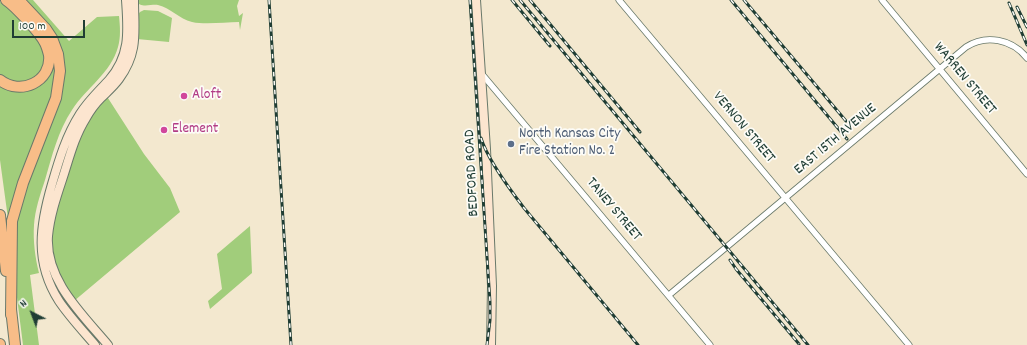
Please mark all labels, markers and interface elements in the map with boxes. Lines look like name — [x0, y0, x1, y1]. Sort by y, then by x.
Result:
scale bar — [14, 12, 87, 38]
text: 100 m — [19, 18, 46, 35]
street label: WARREN STREET — [929, 39, 999, 119]
place label: Aloft — [192, 87, 221, 105]
street label: VERNON STREET — [708, 89, 778, 167]
marker: Aloft — [179, 91, 189, 101]
street label: EAST 15TH AVENUE — [791, 100, 881, 180]
place label: Element — [172, 121, 218, 139]
marker: Element — [159, 125, 169, 135]
place label: North Kansas City Fire Station No. 2 — [519, 126, 620, 161]
street label: BEDFORD ROAD — [462, 129, 484, 217]
marker: North Kansas City Fire Station No. 2 — [506, 139, 516, 149]
street label: TANEY STREET — [581, 175, 645, 245]
north arrow — [12, 293, 52, 333]
text: N — [17, 296, 31, 312]

